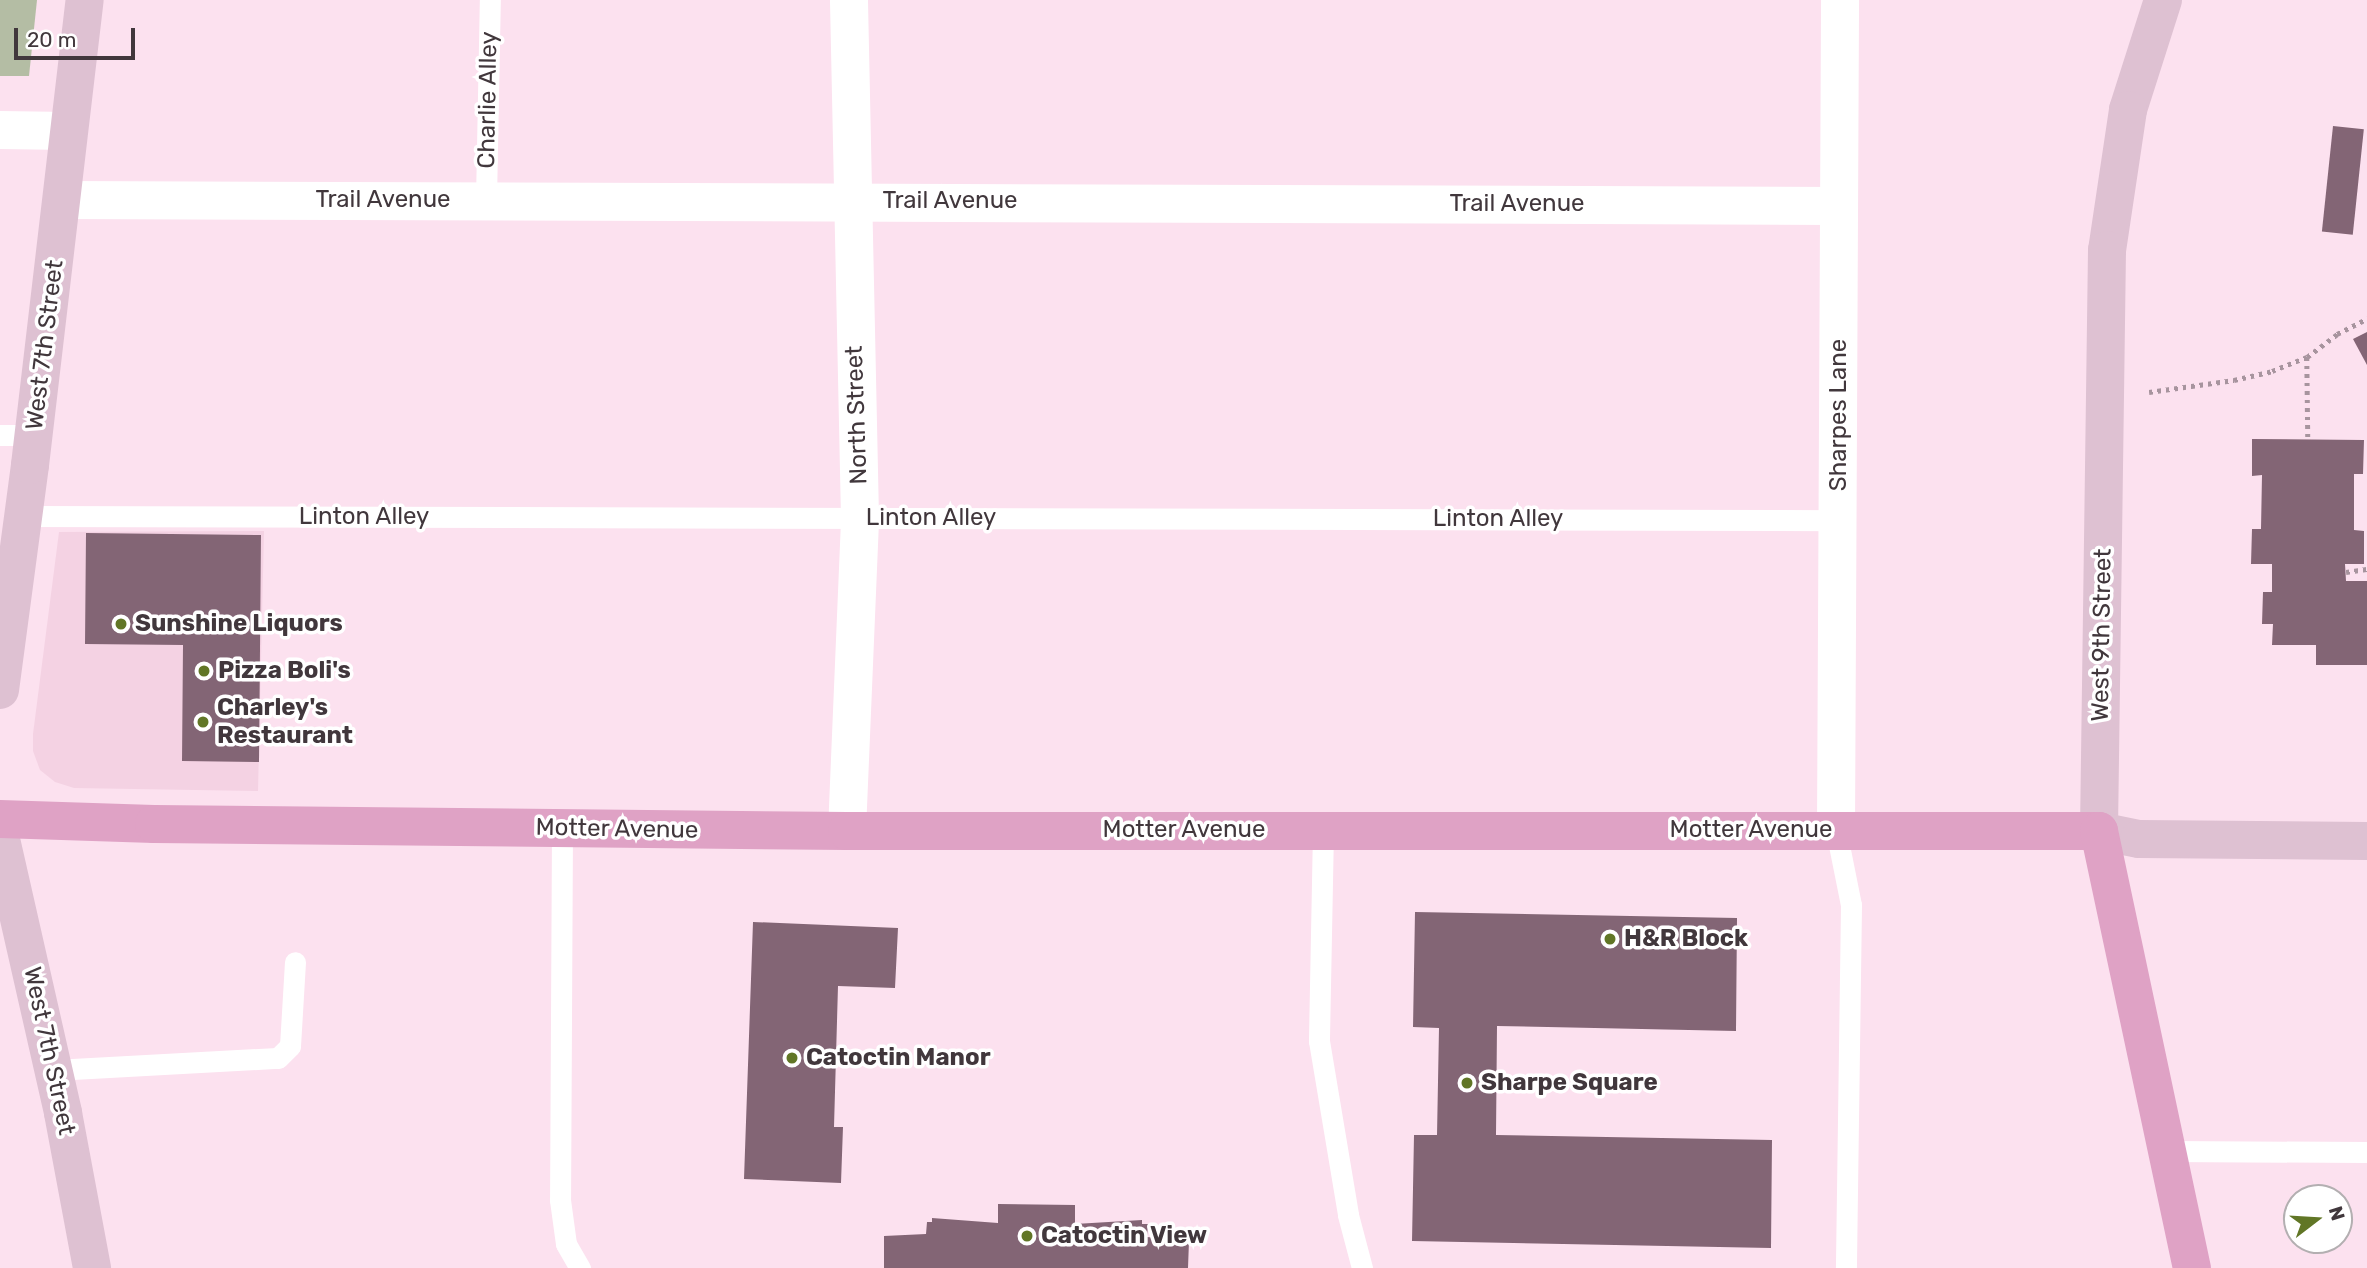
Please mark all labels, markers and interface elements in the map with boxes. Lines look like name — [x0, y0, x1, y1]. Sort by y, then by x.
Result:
scale bar — [18, 14, 138, 58]
text: 20 m — [27, 27, 76, 52]
street label: Charlie Alley — [472, 31, 504, 169]
street label: Trail Avenue — [315, 186, 451, 214]
street label: Trail Avenue — [882, 187, 1018, 215]
street label: Trail Avenue — [1449, 190, 1585, 218]
street label: West 7th Street — [20, 258, 70, 432]
street label: Sharpes Lane — [1825, 339, 1853, 491]
street label: North Street — [840, 345, 874, 485]
street label: Linton Alley — [298, 503, 430, 531]
street label: Linton Alley — [865, 504, 997, 532]
street label: Linton Alley — [1432, 505, 1564, 533]
street label: West 9th Street — [2086, 548, 2118, 722]
place label: Sunshine Liquors — [135, 610, 343, 638]
marker: Sunshine Liquors — [113, 616, 129, 632]
place label: Pizza Boli's — [218, 657, 351, 685]
marker: Pizza Boli's — [196, 663, 212, 679]
place label: Charley's Restaurant — [217, 694, 353, 750]
marker: Charley's Restaurant — [195, 714, 211, 730]
street label: Motter Avenue — [535, 813, 699, 845]
street label: Motter Avenue — [1102, 816, 1266, 844]
street label: Motter Avenue — [1669, 816, 1833, 844]
place label: H&R Block — [1624, 925, 1748, 953]
marker: H&R Block — [1602, 931, 1618, 947]
street label: West 7th Street — [17, 964, 81, 1138]
place label: Catoctin Manor — [806, 1044, 991, 1072]
marker: Catoctin Manor — [784, 1050, 800, 1066]
place label: Sharpe Square — [1481, 1069, 1658, 1097]
marker: Sharpe Square — [1459, 1075, 1475, 1091]
north arrow — [2283, 1184, 2353, 1254]
text: N — [2324, 1203, 2350, 1223]
place label: Catoctin View — [1041, 1222, 1208, 1250]
marker: Catoctin View — [1019, 1228, 1035, 1244]

